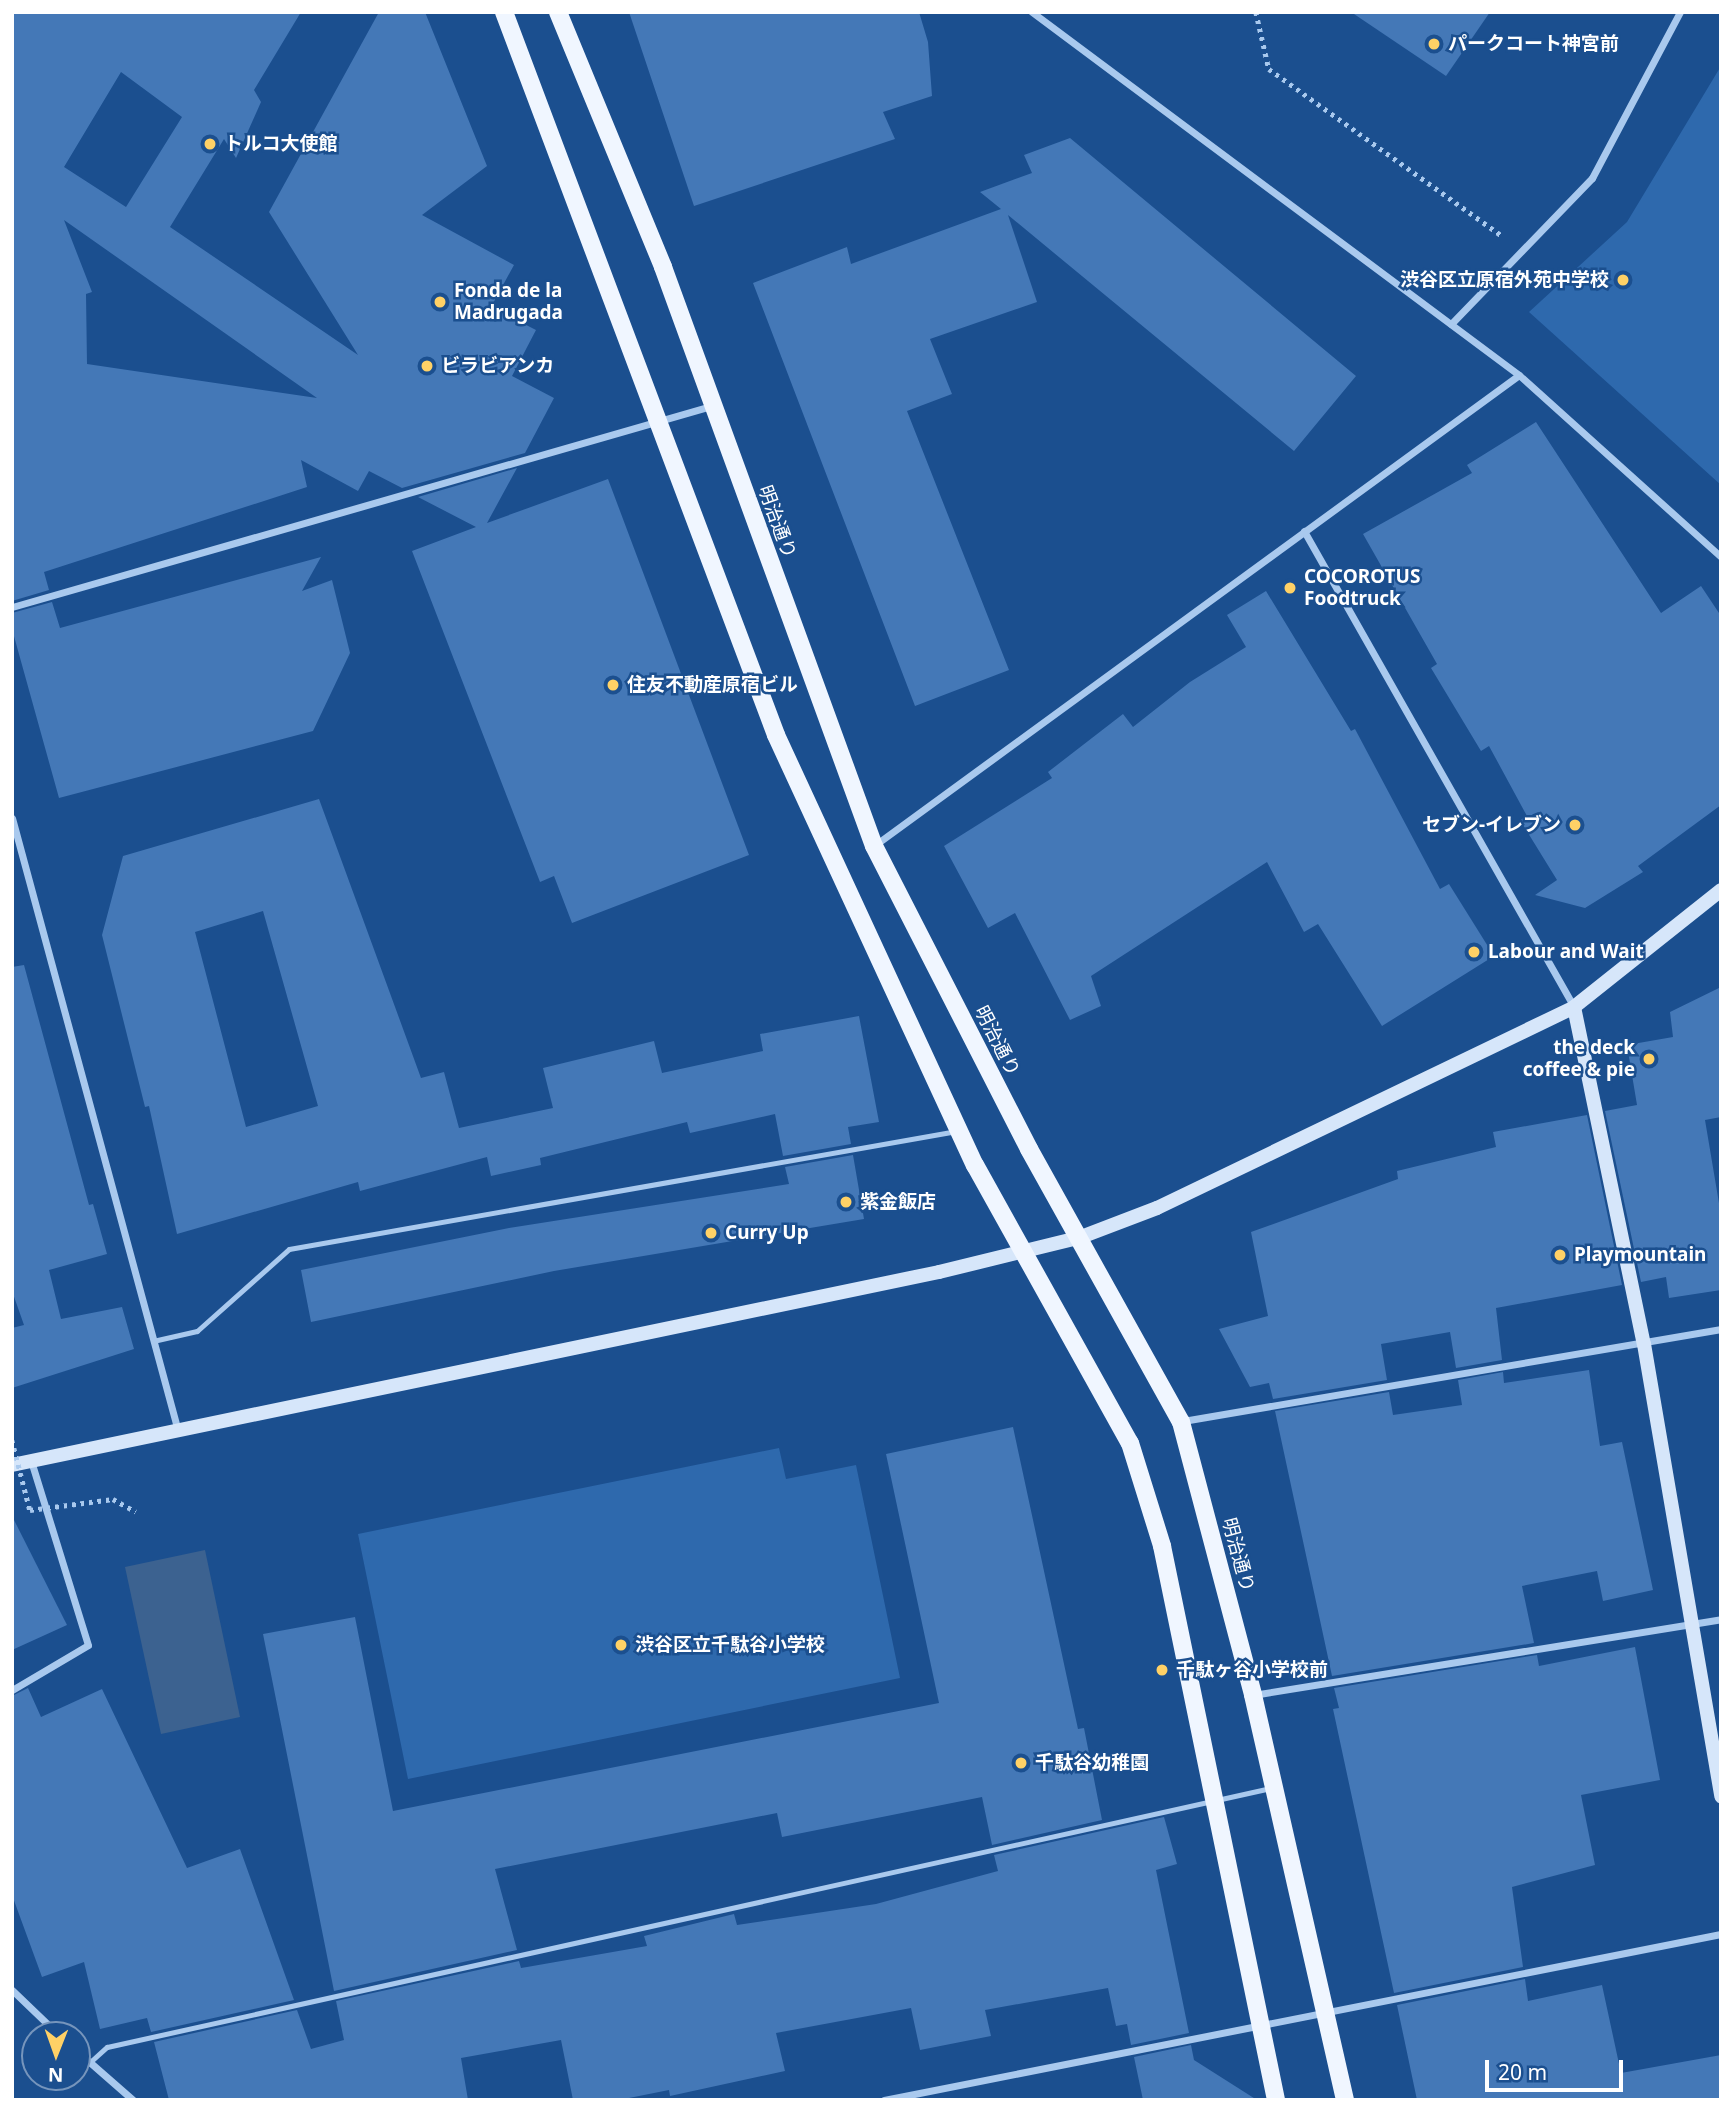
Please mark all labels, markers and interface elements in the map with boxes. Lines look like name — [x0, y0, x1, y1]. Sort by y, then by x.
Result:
place label: パークコート神宮前 — [1448, 33, 1619, 55]
marker: パークコート神宮前 — [1426, 36, 1442, 52]
place label: トルコ大使館 — [224, 133, 338, 155]
marker: トルコ大使館 — [202, 136, 218, 152]
place label: 渋谷区立原宿外苑中学校 — [1400, 269, 1609, 291]
marker: 渋谷区立原宿外苑中学校 — [1615, 272, 1631, 288]
place label: Fonda de la Madrugada — [454, 280, 563, 324]
marker: Fonda de la Madrugada — [432, 294, 448, 310]
place label: ビラビアンカ — [441, 355, 555, 377]
marker: ビラビアンカ — [419, 358, 435, 374]
street label: 明治通り — [753, 482, 801, 562]
place label: COCOROTUS Foodtruck — [1304, 566, 1420, 610]
marker: COCOROTUS Foodtruck — [1282, 580, 1298, 596]
place label: 住友不動産原宿ビル — [627, 674, 798, 696]
marker: 住友不動産原宿ビル — [605, 677, 621, 693]
place label: セブン-イレブン — [1422, 814, 1561, 836]
marker: セブン-イレブン — [1567, 817, 1583, 833]
place label: Labour and Wait — [1488, 941, 1644, 963]
marker: Labour and Wait — [1466, 944, 1482, 960]
street label: 明治通り — [970, 1002, 1024, 1080]
place label: the deck coffee & pie — [1523, 1037, 1635, 1081]
marker: the deck coffee & pie — [1641, 1051, 1657, 1067]
place label: 紫金飯店 — [860, 1191, 936, 1213]
marker: 紫金飯店 — [838, 1194, 854, 1210]
place label: Curry Up — [725, 1222, 809, 1244]
marker: Curry Up — [703, 1225, 719, 1241]
place label: Playmountain — [1574, 1244, 1706, 1266]
marker: Playmountain — [1552, 1247, 1568, 1263]
street label: 明治通り — [1217, 1515, 1259, 1595]
place label: 渋谷区立千駄谷小学校 — [635, 1634, 825, 1656]
marker: 渋谷区立千駄谷小学校 — [613, 1637, 629, 1653]
place label: 千駄ヶ谷小学校前 — [1176, 1659, 1328, 1681]
marker: 千駄ヶ谷小学校前 — [1154, 1662, 1170, 1678]
place label: 千駄谷幼稚園 — [1035, 1752, 1149, 1774]
marker: 千駄谷幼稚園 — [1013, 1755, 1029, 1771]
north arrow — [21, 2021, 91, 2091]
scale bar — [1488, 2046, 1626, 2090]
text: 20 m — [1498, 2058, 1547, 2086]
text: N — [48, 2062, 64, 2088]

